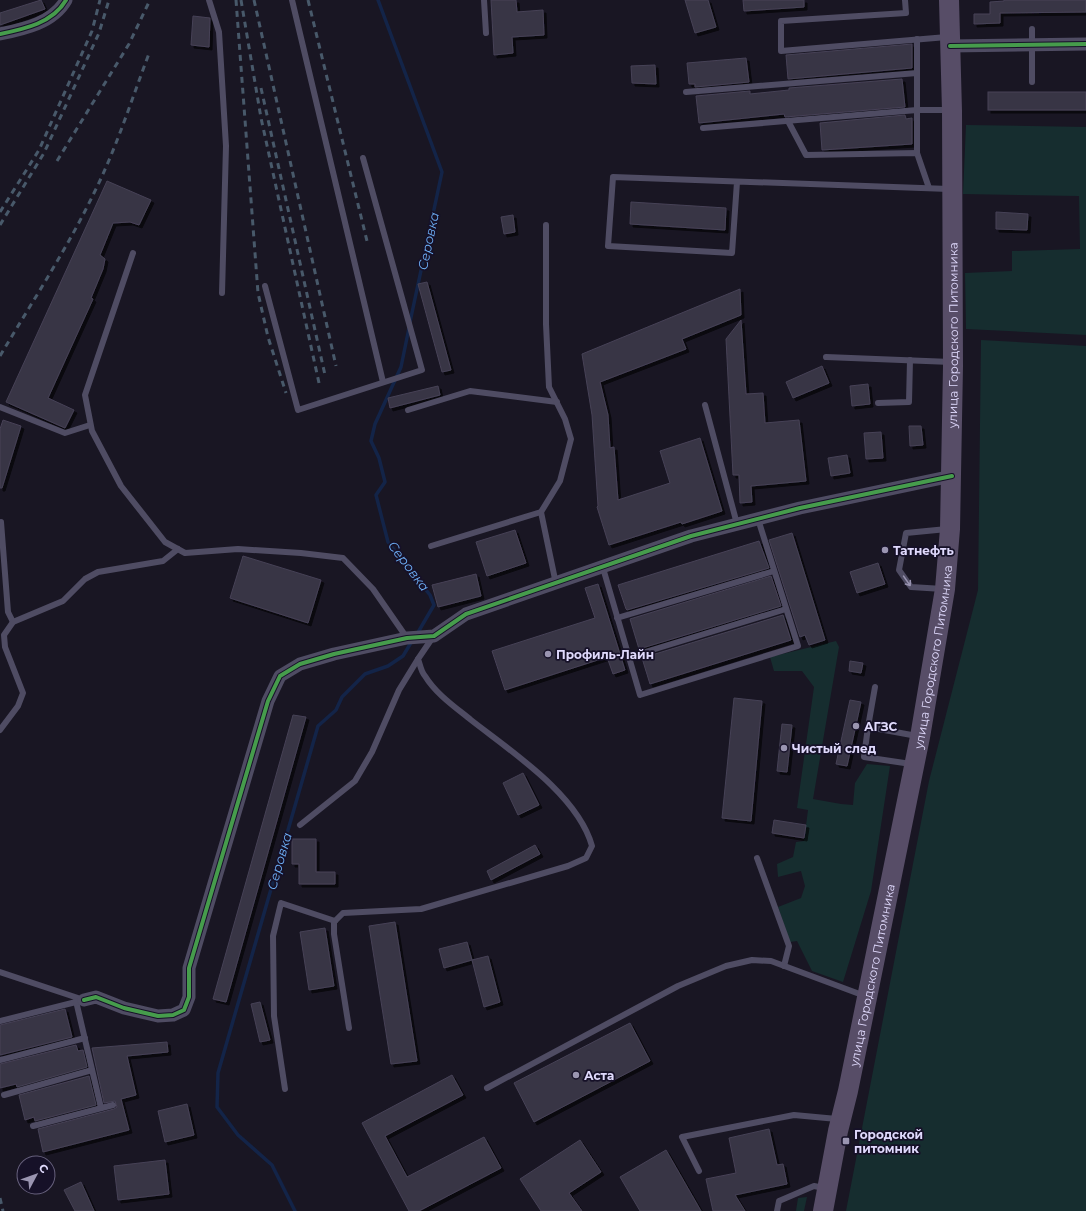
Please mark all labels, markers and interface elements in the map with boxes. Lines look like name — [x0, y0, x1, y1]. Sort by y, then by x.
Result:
water label: Серовка — [414, 211, 442, 271]
street label: улица Городского Питомника — [944, 242, 961, 429]
water label: Серовка — [385, 538, 433, 594]
place label: Татнефть — [893, 543, 954, 558]
marker: Татнефть — [880, 545, 890, 555]
street label: улица Городского Питомника — [910, 565, 954, 751]
one-way arrow — [903, 575, 911, 586]
place label: Профиль-Лайн — [556, 647, 654, 662]
marker: Профиль-Лайн — [543, 649, 553, 659]
place label: АГЗС — [864, 719, 898, 734]
marker: АГЗС — [851, 721, 861, 731]
place label: Чистый след — [792, 741, 877, 756]
marker: Чистый след — [779, 743, 789, 753]
water label: Серовка — [263, 830, 295, 891]
street label: улица Городского Питомника — [846, 883, 897, 1068]
place label: Аста — [584, 1068, 614, 1083]
marker: Аста — [571, 1070, 581, 1080]
place label: Городской питомник — [854, 1127, 923, 1156]
marker: Городской питомник — [841, 1136, 851, 1146]
north arrow — [16, 1155, 56, 1195]
text: С — [36, 1161, 51, 1176]

